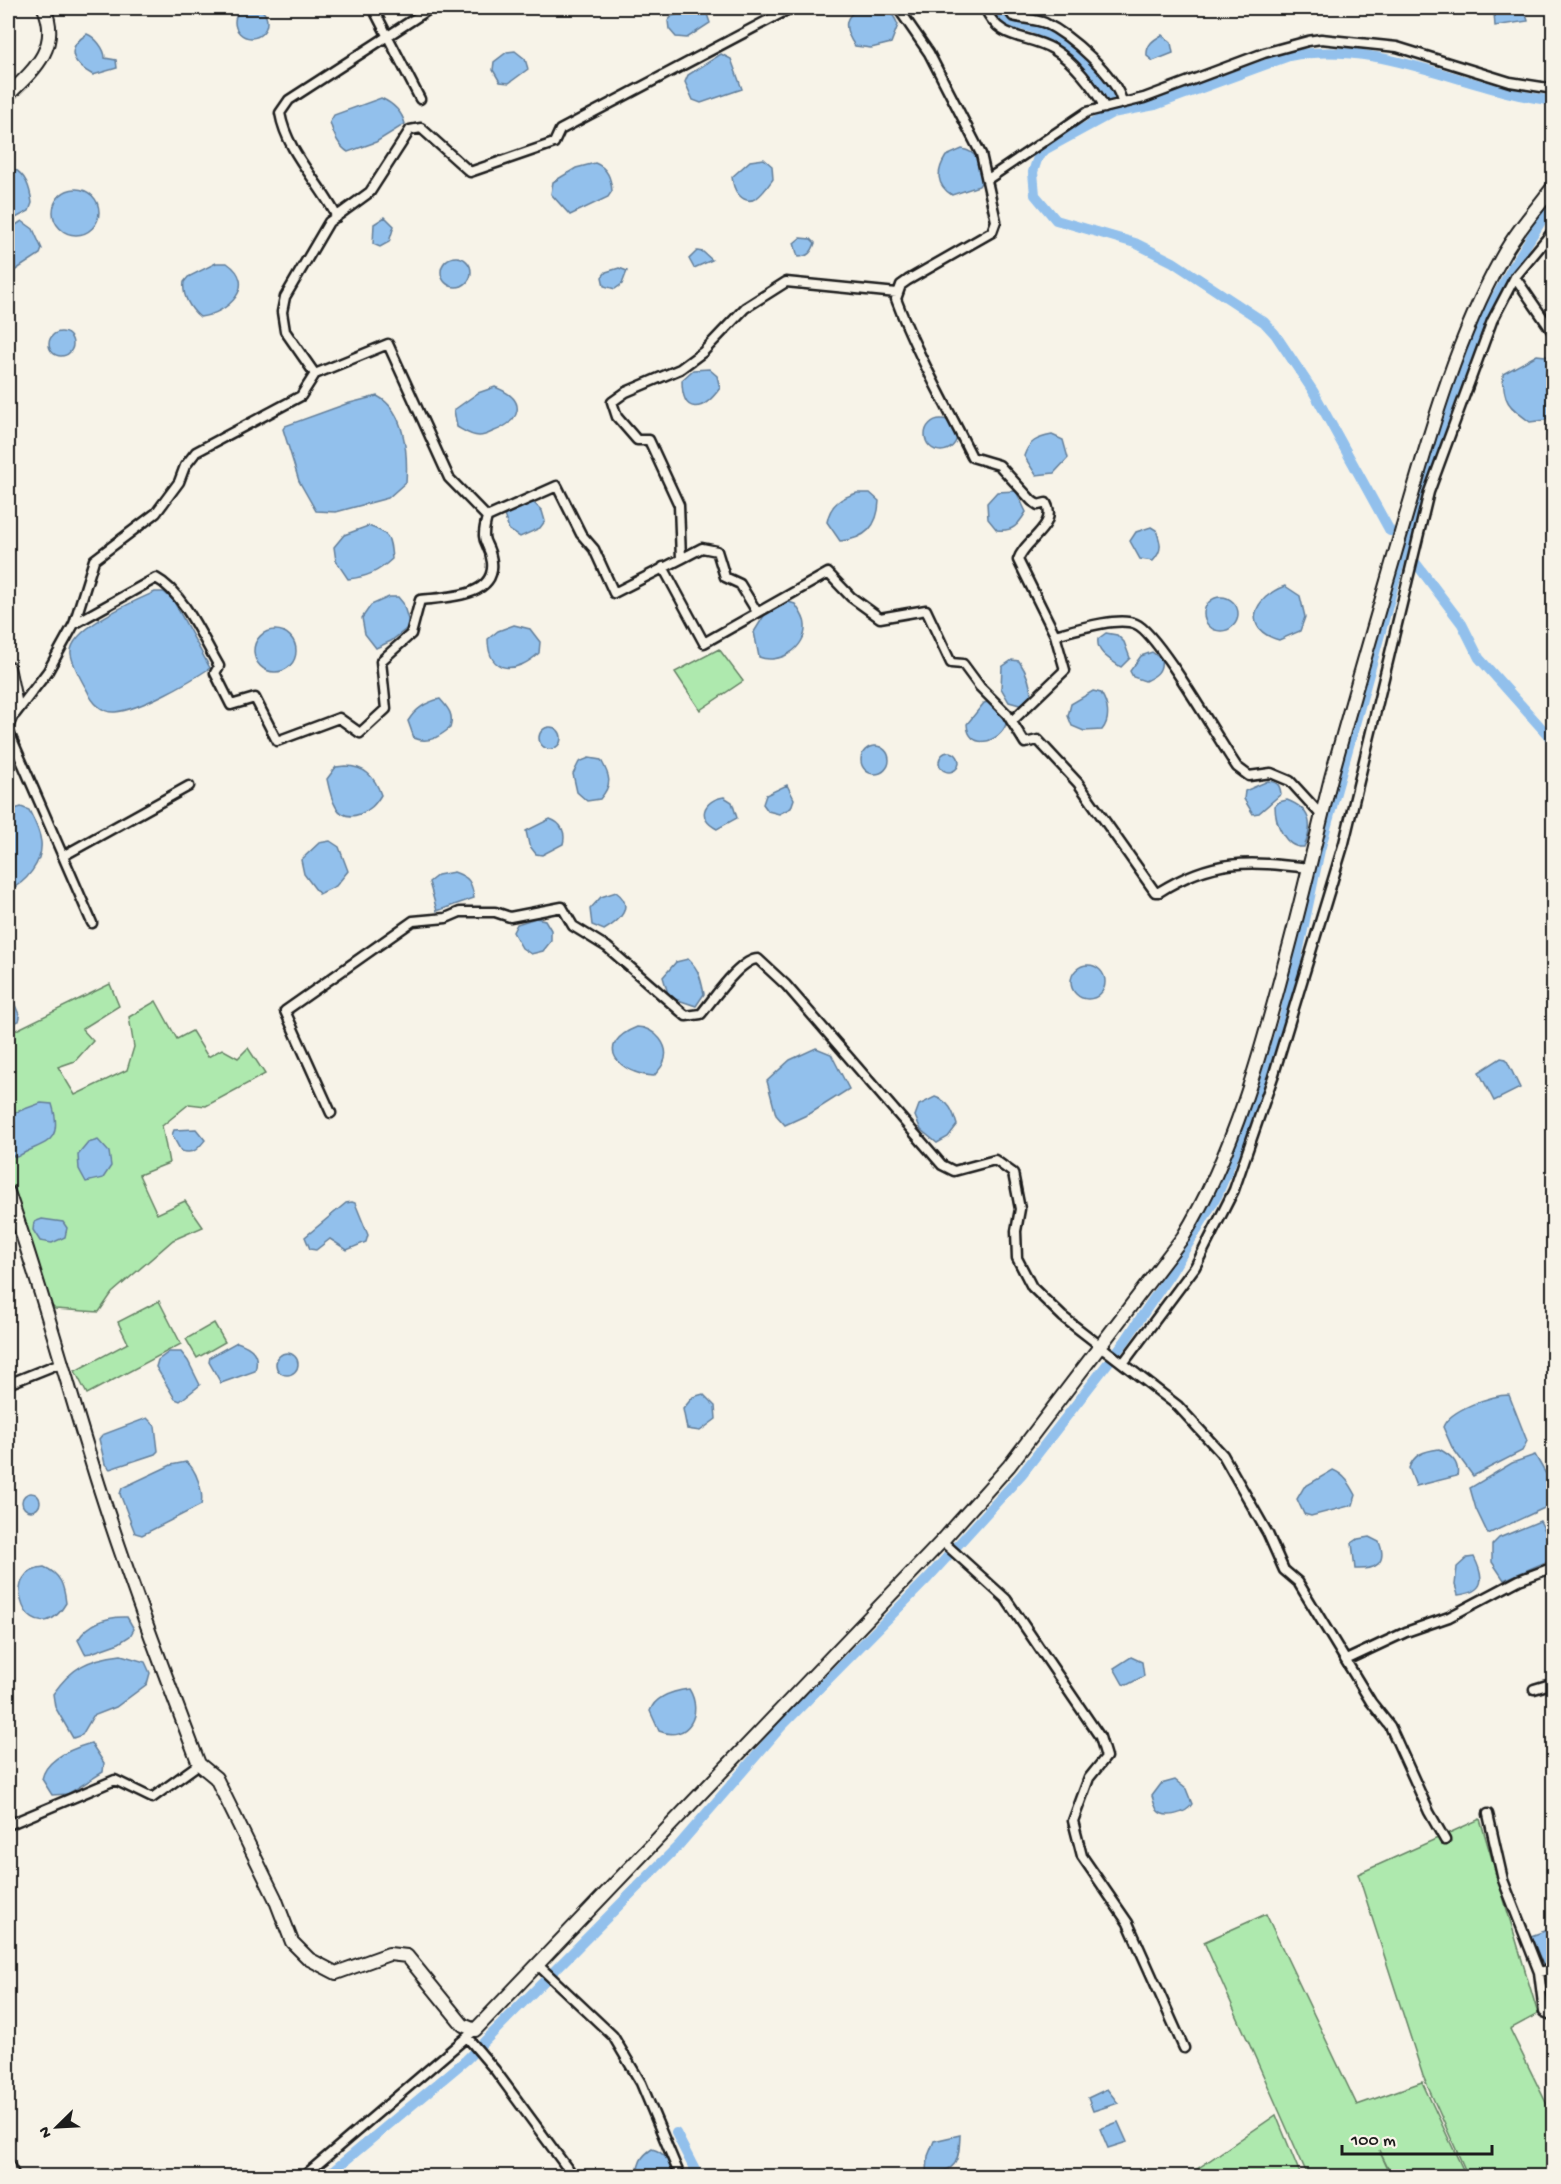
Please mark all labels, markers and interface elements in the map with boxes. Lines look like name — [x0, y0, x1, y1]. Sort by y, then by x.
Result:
north arrow — [27, 2097, 87, 2157]
scale bar — [1342, 2118, 1492, 2156]
text: N — [35, 2123, 57, 2140]
text: 100 m — [1350, 2131, 1396, 2152]

